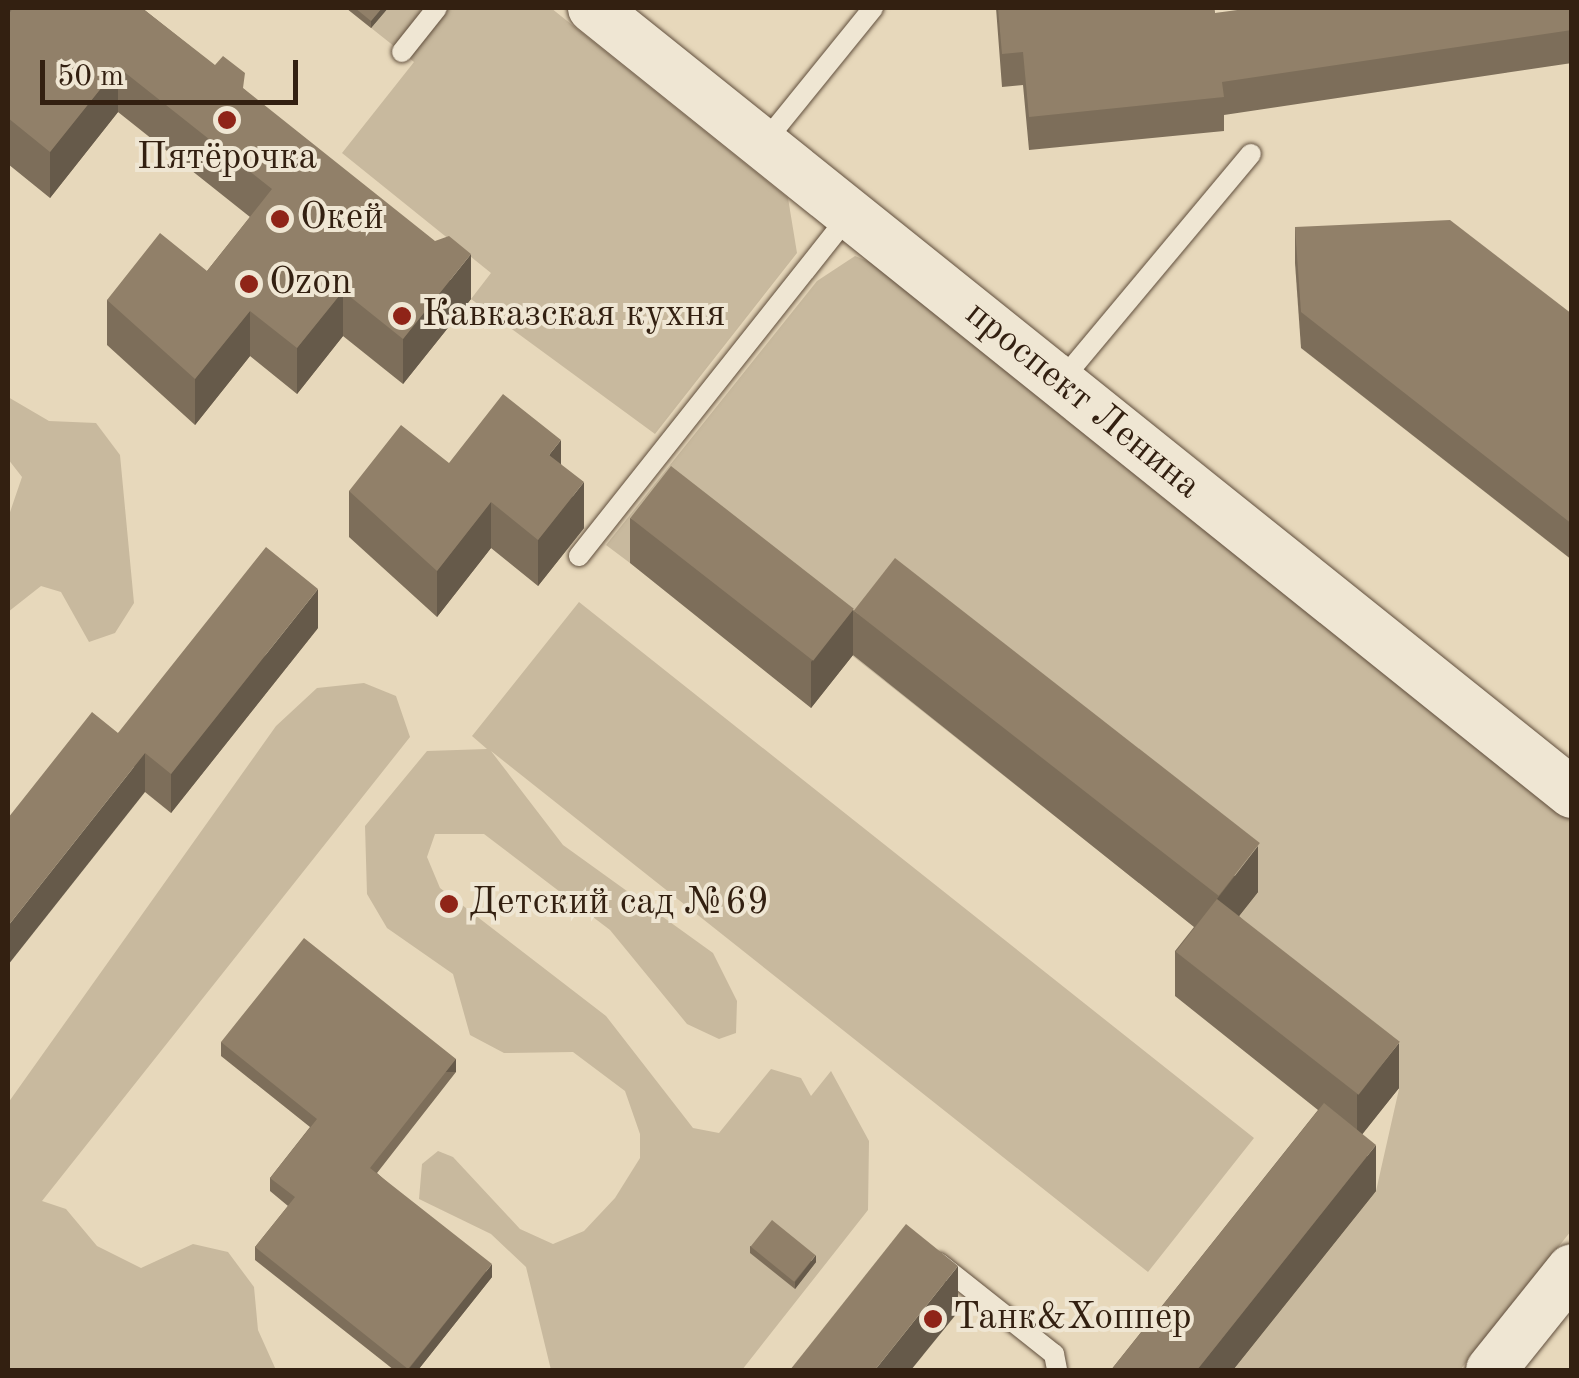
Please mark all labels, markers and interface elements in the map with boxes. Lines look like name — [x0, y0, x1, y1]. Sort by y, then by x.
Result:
scale bar — [45, 40, 302, 102]
text: 50 m — [57, 62, 124, 92]
marker: Пятёрочка — [216, 109, 238, 131]
place label: Пятёрочка — [137, 136, 317, 182]
place label: Окей — [300, 196, 384, 242]
marker: Окей — [269, 208, 291, 230]
place label: Ozon — [269, 261, 352, 307]
marker: Ozon — [238, 273, 260, 295]
street label: проспект Ленина — [955, 292, 1209, 510]
place label: Кавказская кухня — [422, 293, 725, 339]
marker: Кавказская кухня — [391, 305, 413, 327]
place label: Детский сад №69 — [469, 881, 769, 927]
marker: Детский сад №69 — [438, 893, 460, 915]
place label: Танк&Хоппер — [953, 1296, 1192, 1342]
marker: Танк&Хоппер — [922, 1308, 944, 1330]

